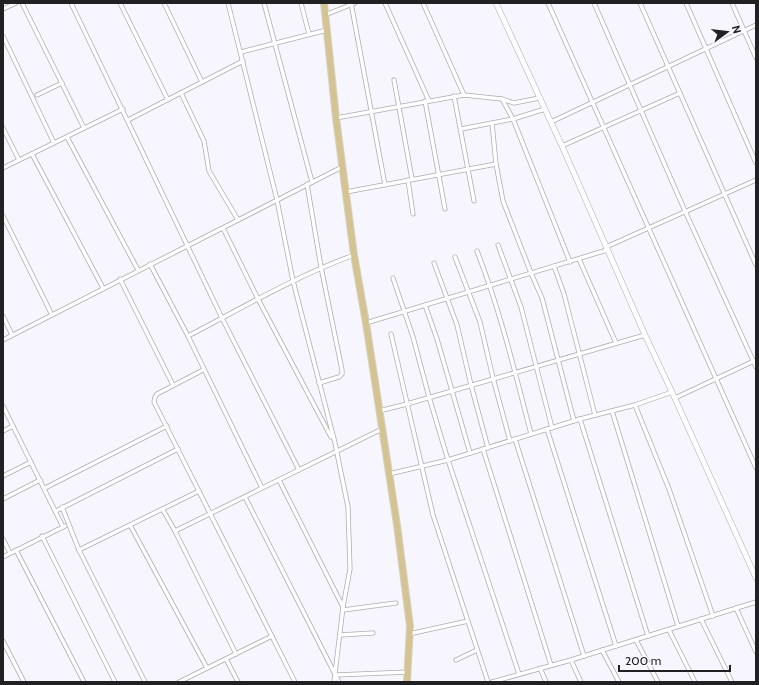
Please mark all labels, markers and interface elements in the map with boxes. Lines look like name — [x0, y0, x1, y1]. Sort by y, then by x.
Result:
north arrow — [707, 12, 747, 52]
text: N — [729, 24, 744, 35]
scale bar — [619, 647, 730, 673]
text: 200 m — [625, 653, 661, 668]

